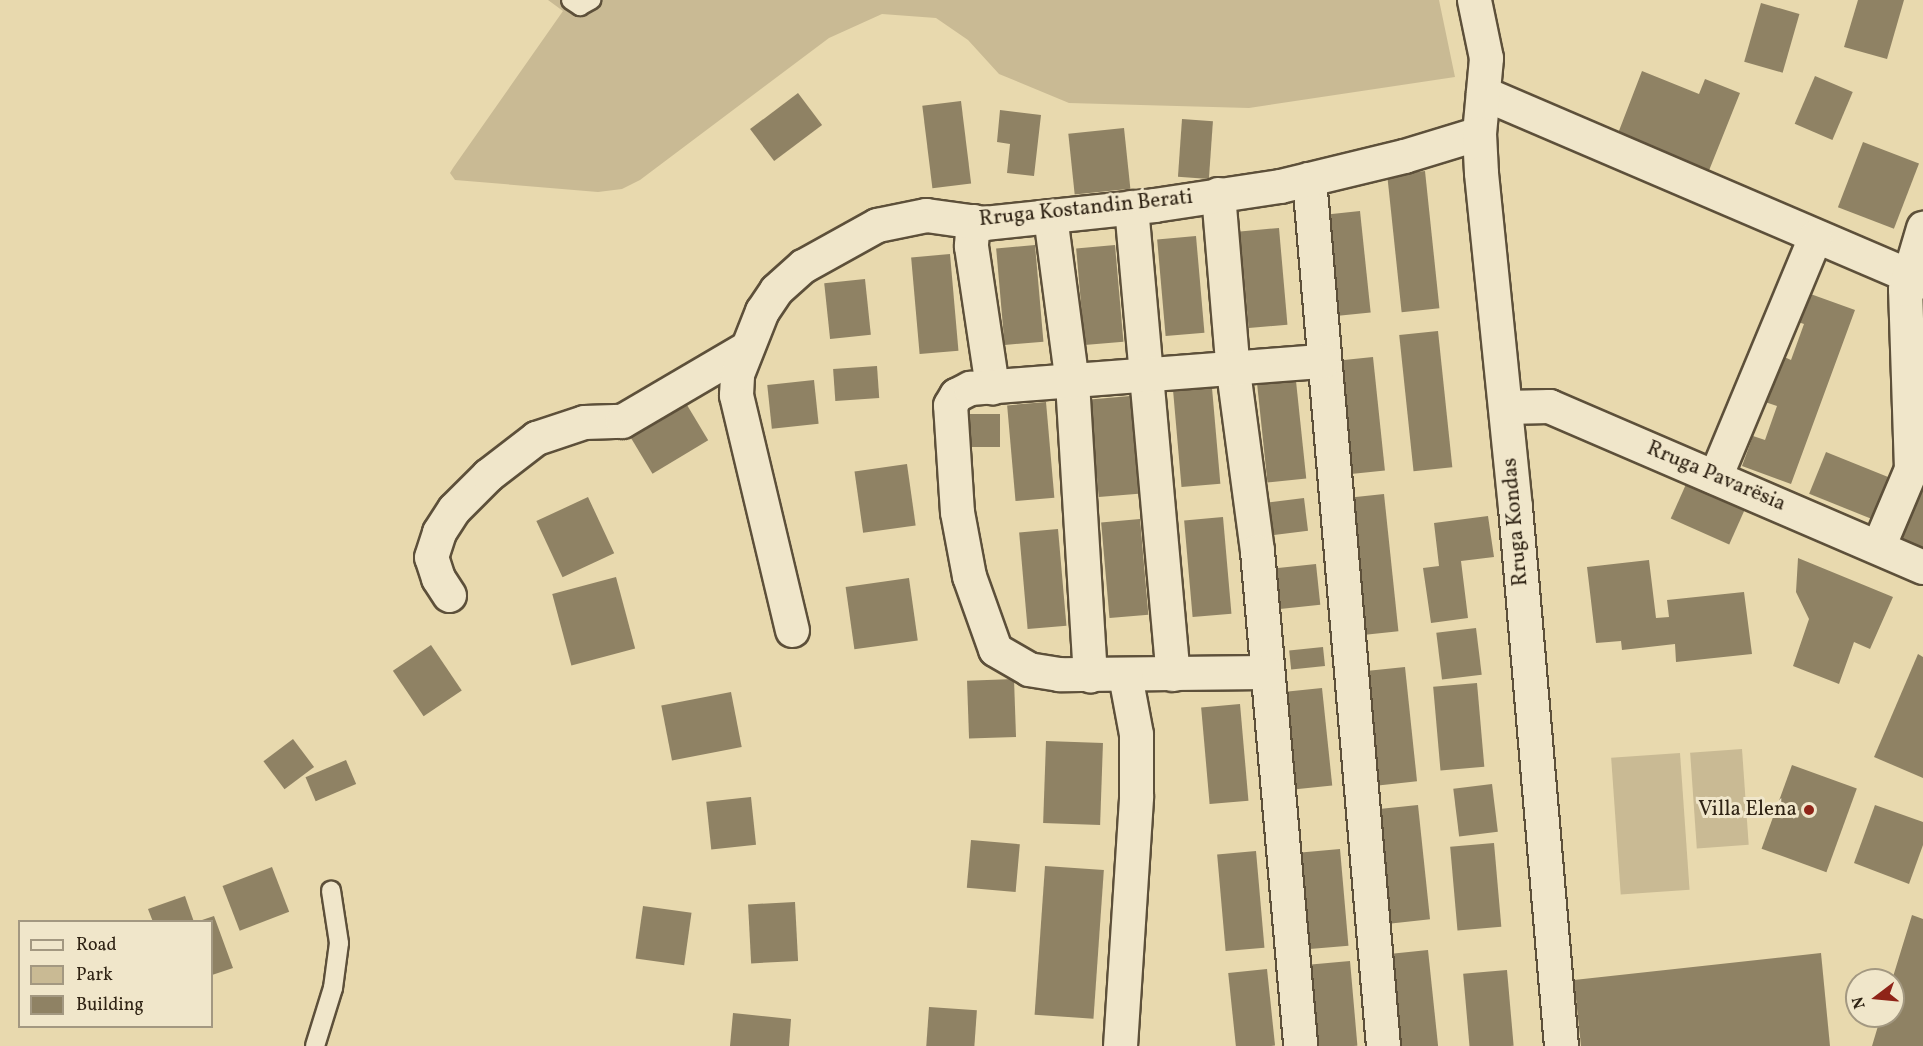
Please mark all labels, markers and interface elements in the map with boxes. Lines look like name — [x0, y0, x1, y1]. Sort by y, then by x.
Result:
street label: Rruga Kostandin Berati — [978, 185, 1194, 233]
street label: Rruga Pavarësia — [1643, 436, 1789, 518]
street label: Rruga Kondas — [1498, 457, 1534, 587]
place label: Villa Elena — [1698, 797, 1797, 823]
marker: Villa Elena — [1802, 803, 1816, 817]
legend — [18, 920, 213, 1028]
text: Road — [76, 933, 117, 958]
text: Park — [76, 963, 113, 988]
north arrow — [1845, 968, 1905, 1028]
text: Building — [76, 993, 144, 1018]
text: N — [1847, 994, 1872, 1011]

